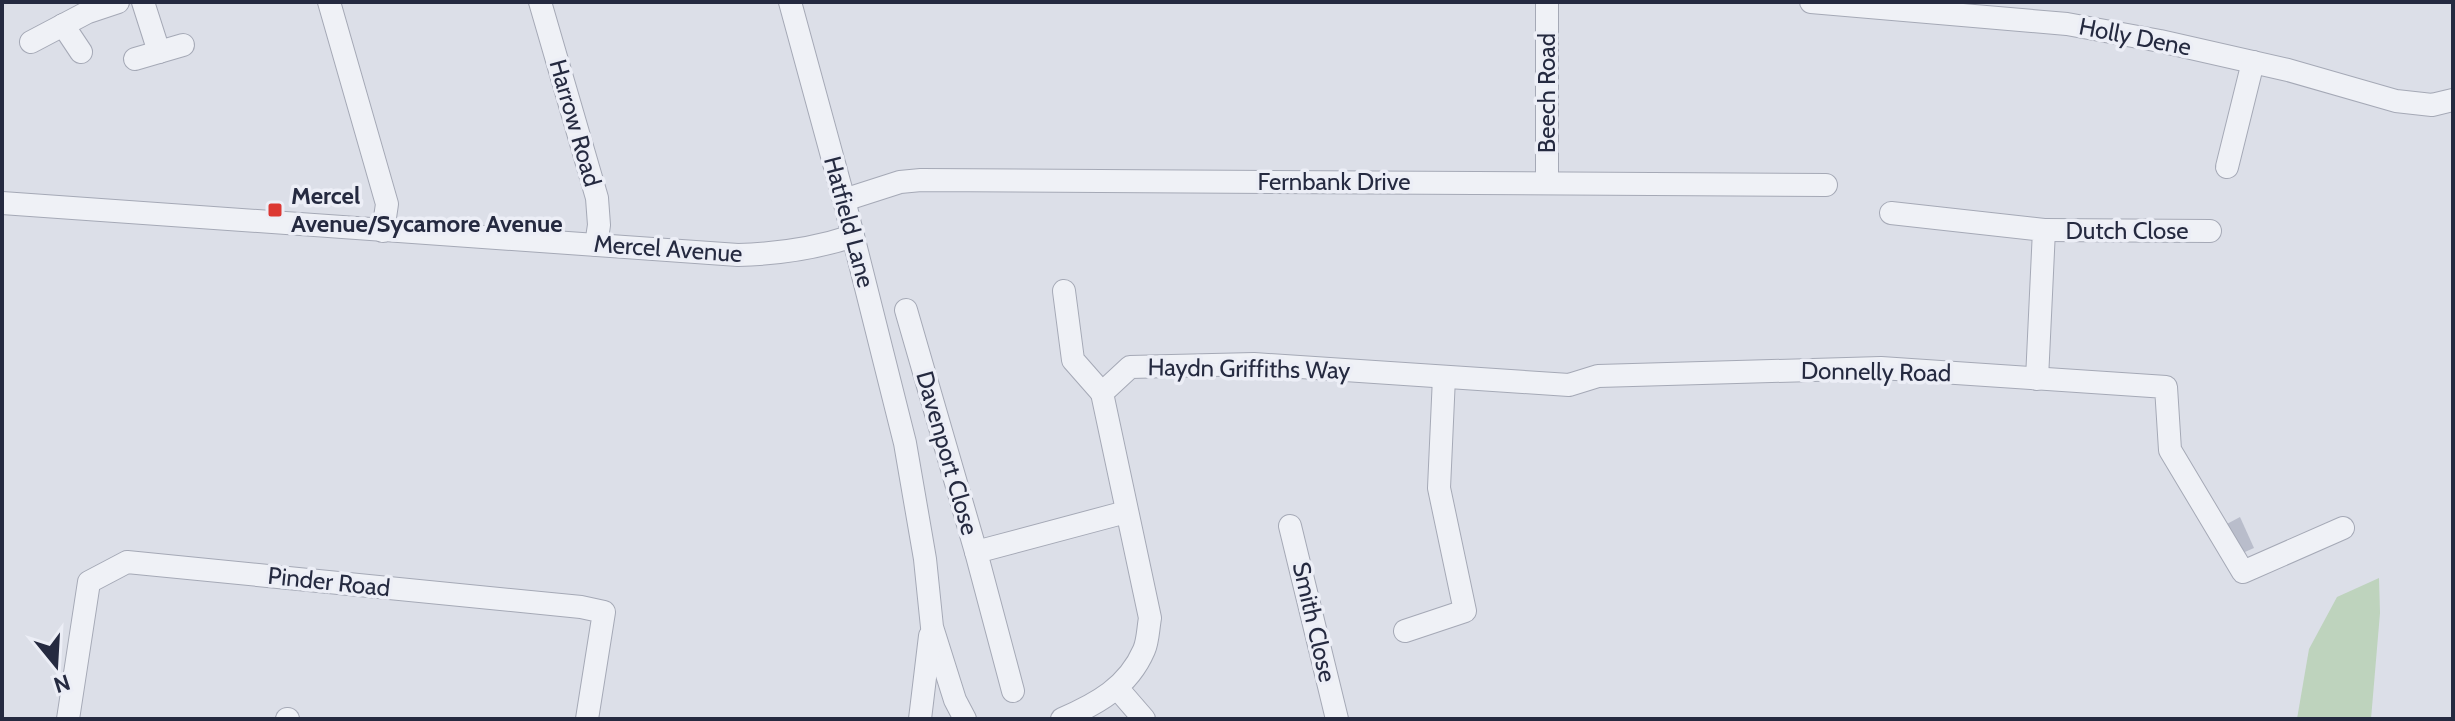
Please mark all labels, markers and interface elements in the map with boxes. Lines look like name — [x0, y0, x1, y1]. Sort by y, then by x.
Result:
street label: Holly Dene — [2076, 11, 2194, 62]
street label: Beech Road — [1532, 33, 1561, 153]
street label: Harrow Road — [543, 56, 607, 190]
street label: Hatfield Lane — [818, 153, 881, 291]
street label: Fernbank Drive — [1257, 167, 1411, 196]
place label: Mercel Avenue/Sycamore Avenue — [291, 181, 563, 238]
marker: Mercel Avenue/Sycamore Avenue — [266, 201, 284, 219]
street label: Dutch Close — [2066, 216, 2188, 245]
street label: Mercel Avenue — [593, 229, 743, 268]
street label: Haydn Griffiths Way — [1147, 352, 1351, 385]
street label: Donnelly Road — [1801, 356, 1951, 387]
street label: Davenport Close — [910, 368, 985, 538]
street label: Smith Close — [1287, 559, 1342, 685]
street label: Pinder Road — [266, 561, 392, 602]
north arrow — [16, 625, 96, 705]
text: N — [50, 668, 74, 699]

